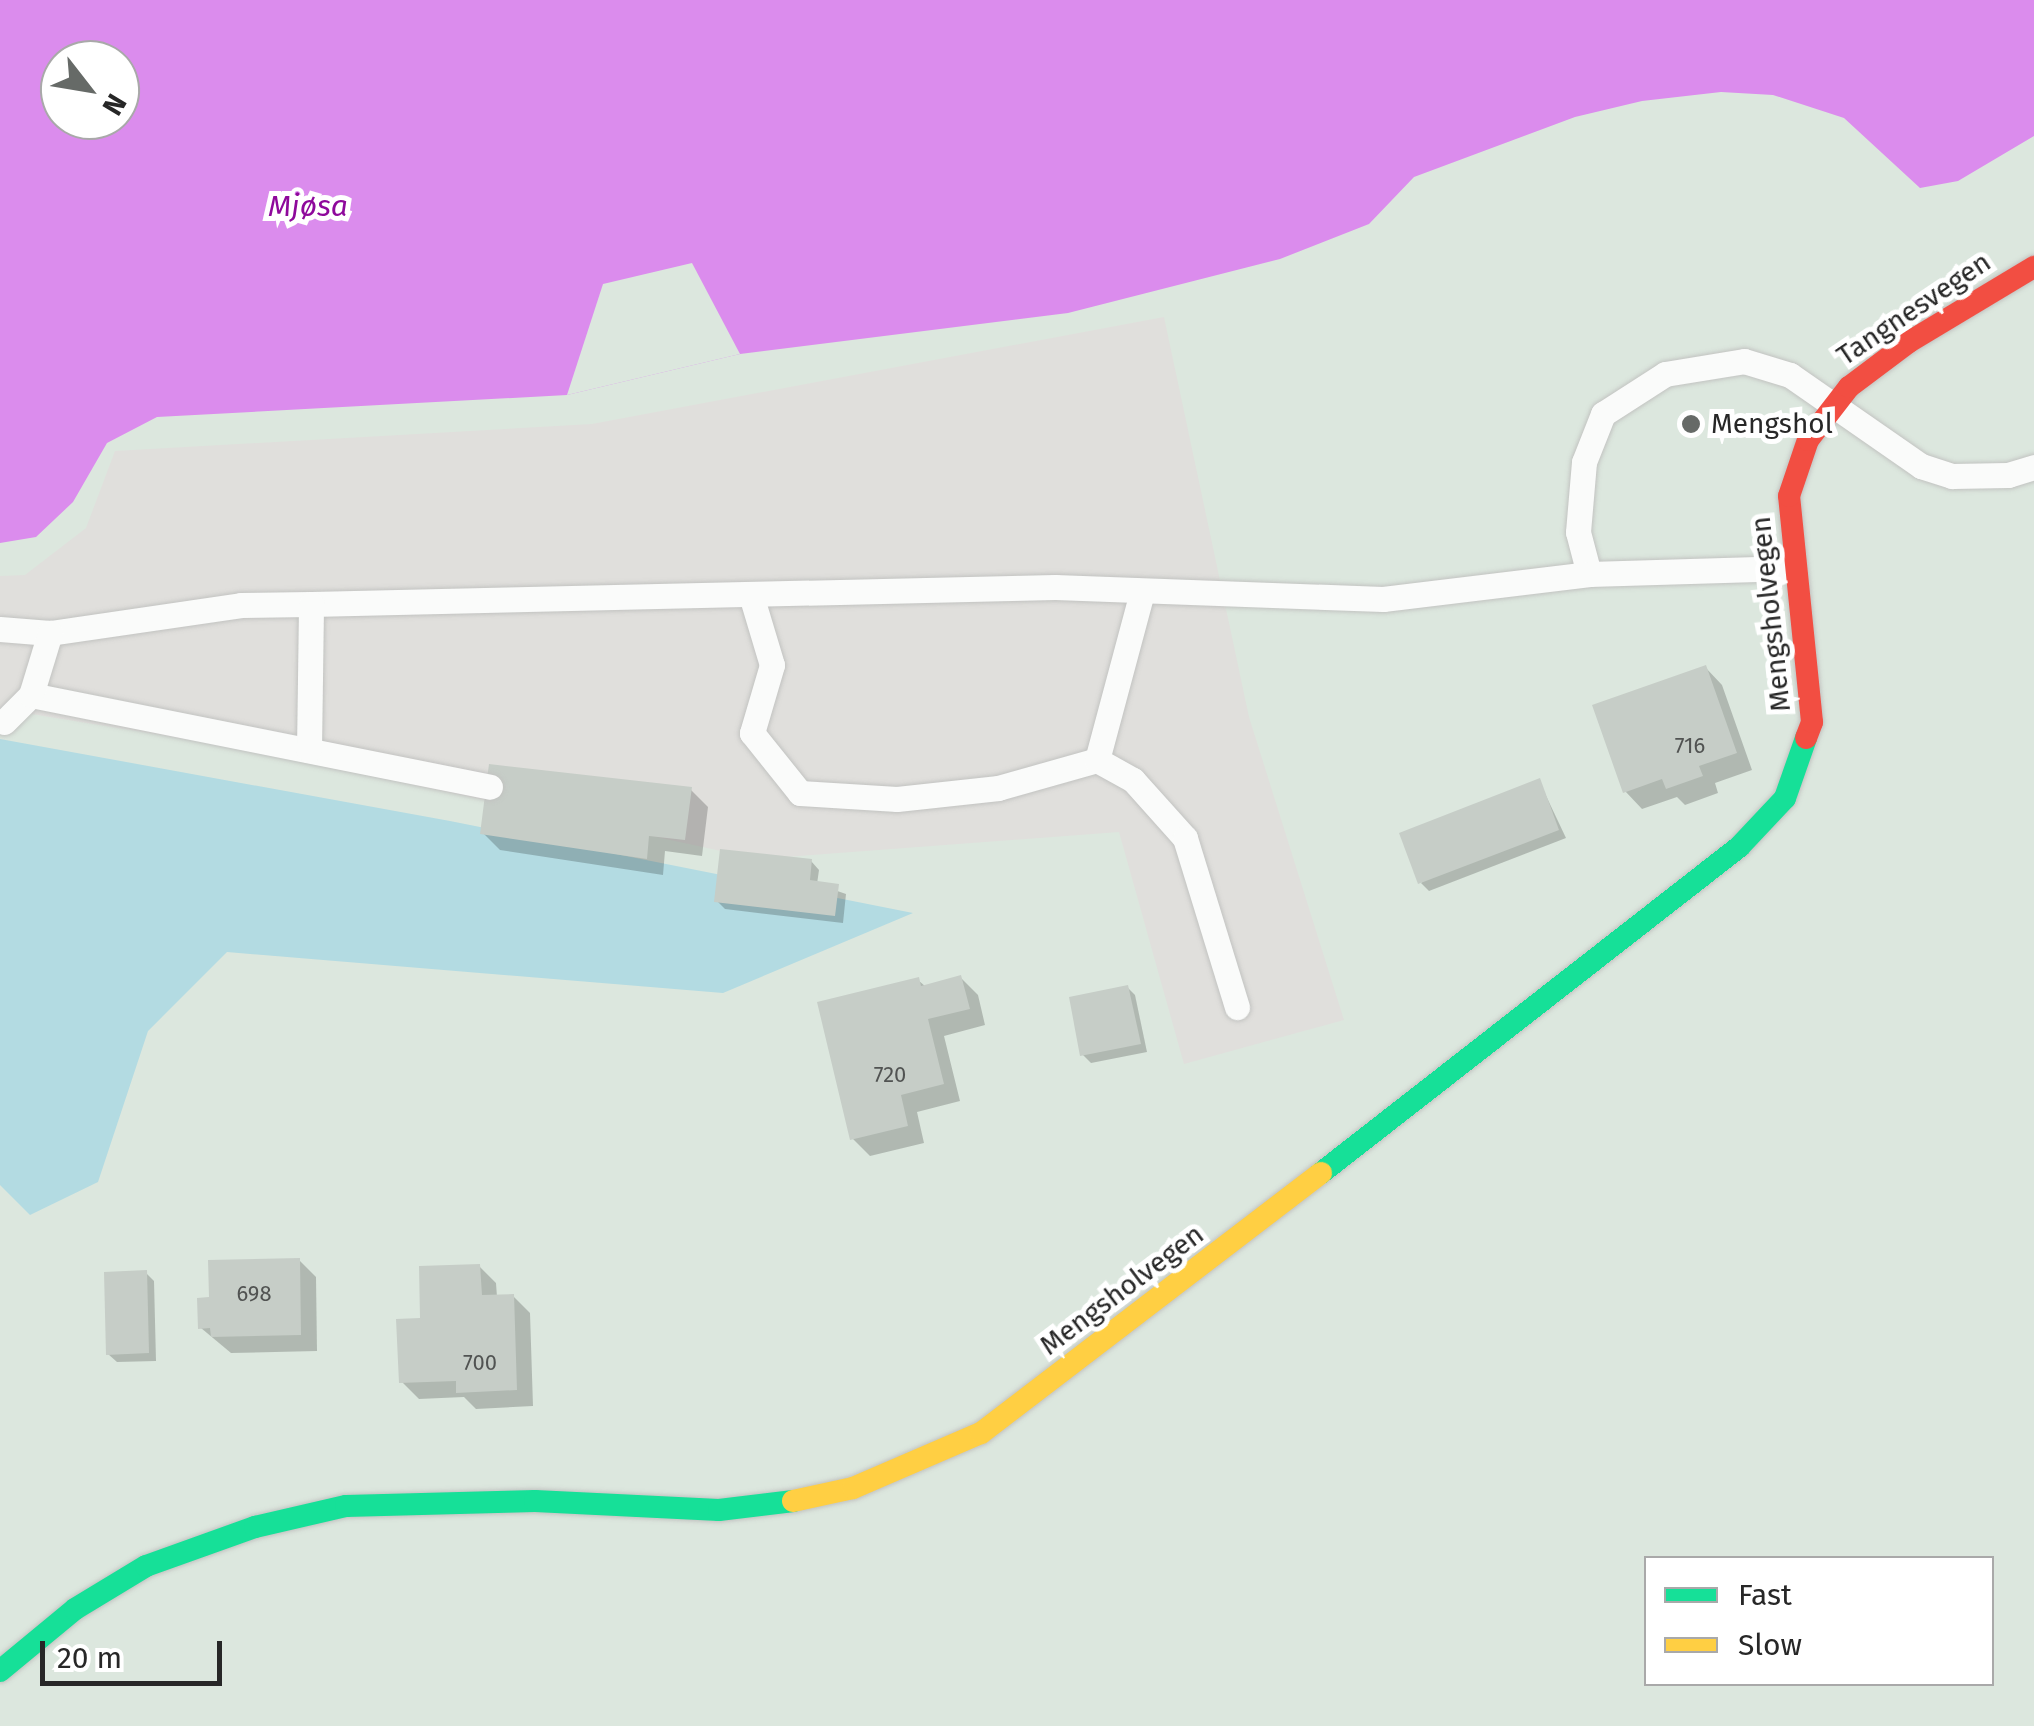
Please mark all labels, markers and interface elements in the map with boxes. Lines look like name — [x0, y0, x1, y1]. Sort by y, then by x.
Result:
north arrow — [40, 40, 140, 140]
text: N — [96, 88, 133, 121]
water label: Mjøsa — [268, 188, 348, 224]
street label: Tangnesvegen — [1831, 245, 1997, 373]
place label: Mengshol — [1711, 407, 1833, 441]
marker: Mengshol — [1680, 413, 1702, 435]
street label: Mengsholvegen — [1744, 515, 1798, 713]
house number: 716 — [1675, 733, 1705, 759]
house number: 720 — [874, 1062, 906, 1088]
street label: Mengsholvegen — [1034, 1218, 1210, 1362]
house number: 698 — [236, 1281, 272, 1307]
house number: 700 — [463, 1350, 497, 1376]
legend — [1644, 1556, 1994, 1686]
text: Fast — [1738, 1577, 1792, 1613]
scale bar — [45, 1621, 228, 1683]
text: Slow — [1738, 1627, 1802, 1663]
text: 20 m — [57, 1640, 122, 1676]

